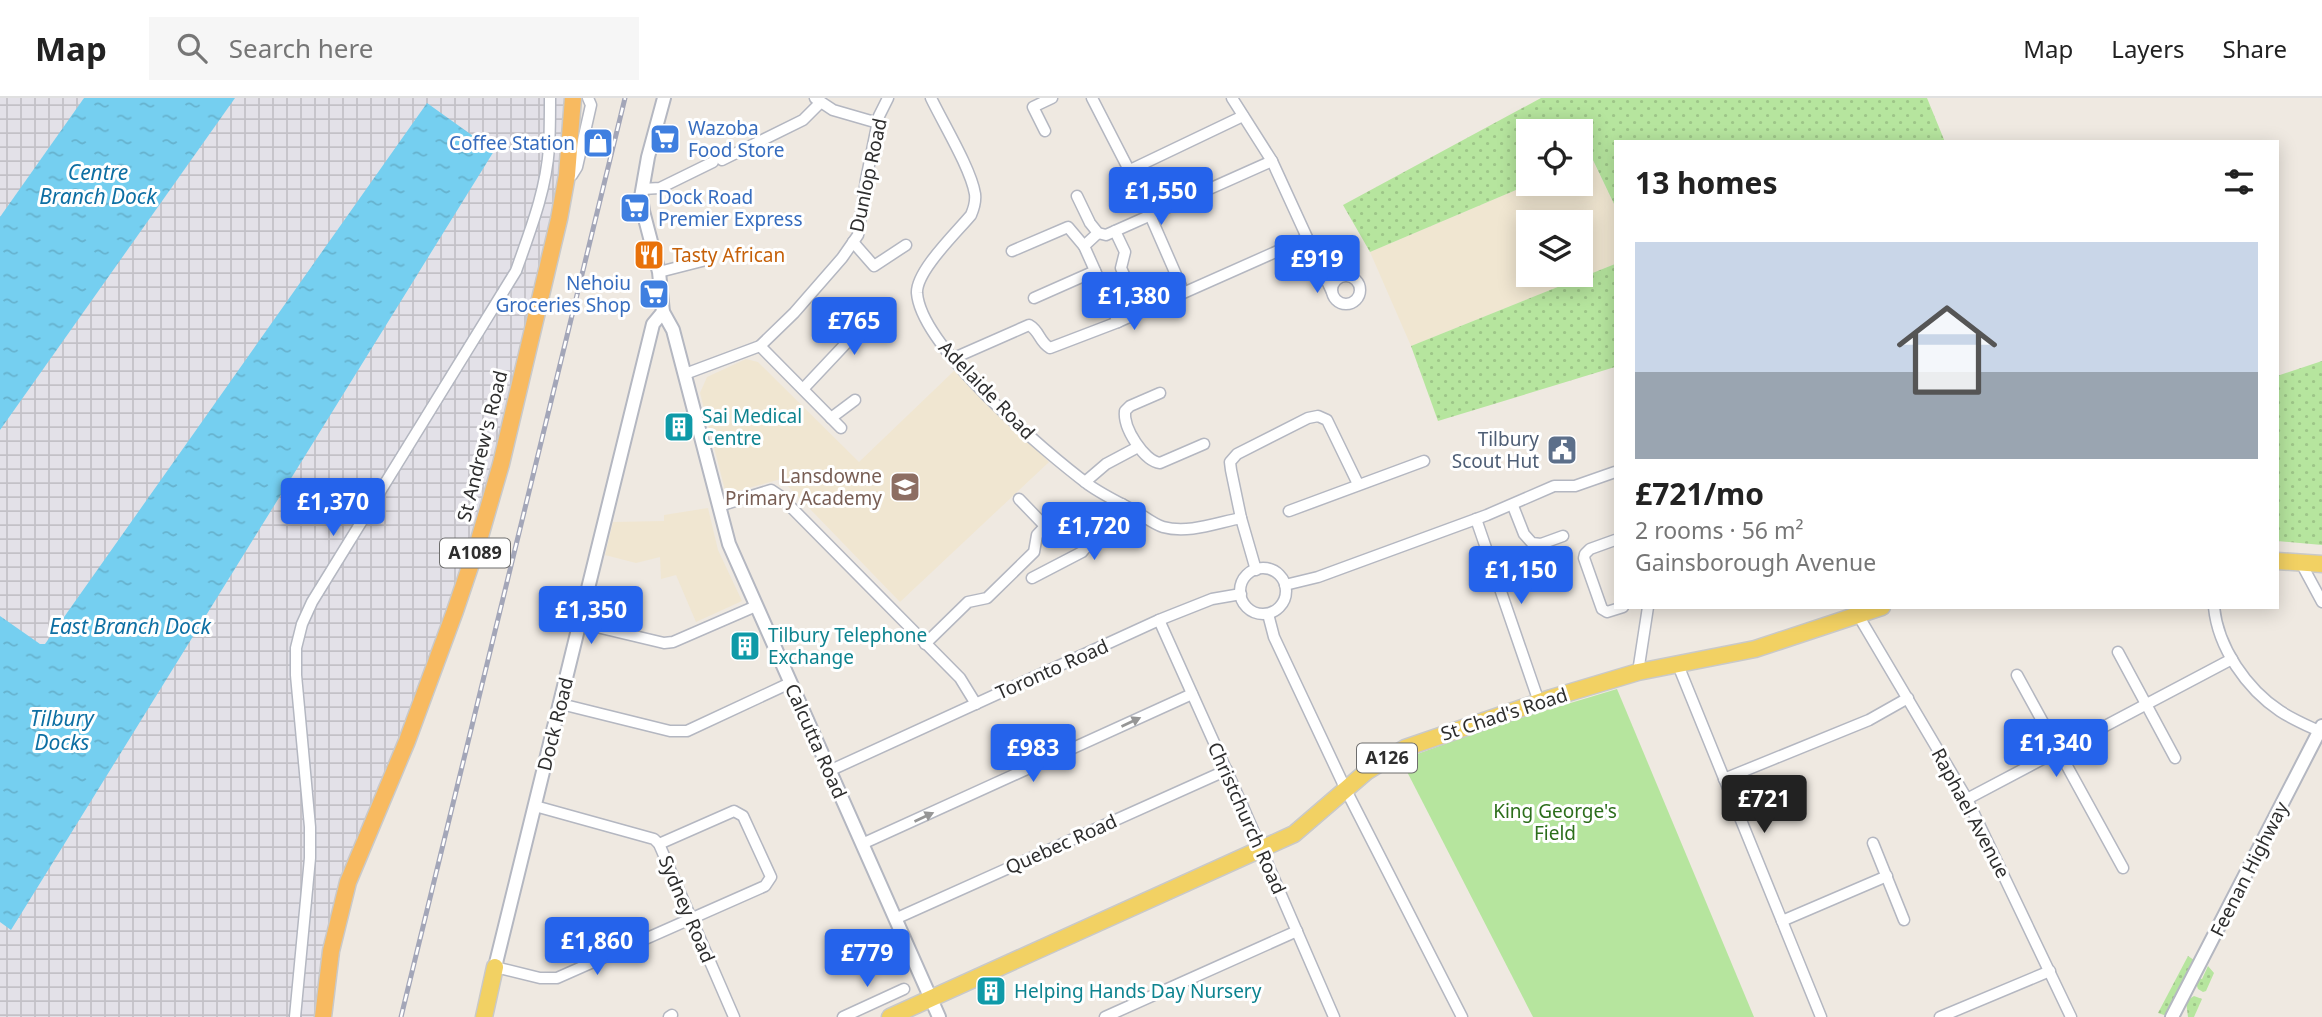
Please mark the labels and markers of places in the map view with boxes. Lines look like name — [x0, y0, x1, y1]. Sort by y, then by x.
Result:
place label: Wazoba Food Store — [688, 115, 784, 163]
supermarket icon: Wazoba Food Store — [648, 122, 682, 156]
shop icon: Coffee Station — [581, 126, 615, 160]
place label: Coffee Station — [449, 130, 575, 156]
pin: £1,550 — [1104, 167, 1218, 227]
place label: Dock Road Premier Express — [658, 184, 803, 232]
supermarket icon: Dock Road Premier Express — [618, 191, 652, 225]
pin: £919 — [1276, 236, 1358, 295]
restaurant icon: Tasty African — [632, 238, 666, 272]
place label: Tasty African — [672, 242, 785, 268]
place label: Nehoiu Groceries Shop — [496, 270, 631, 318]
pin: £1,380 — [1077, 272, 1191, 332]
supermarket icon: Nehoiu Groceries Shop — [637, 277, 671, 311]
pin: £765 — [813, 298, 895, 357]
place label: Sai Medical Centre — [702, 403, 802, 451]
building icon: Sai Medical Centre — [662, 410, 696, 444]
place label: Tilbury Scout Hut — [1452, 426, 1539, 474]
public building icon: Tilbury Scout Hut — [1545, 433, 1579, 467]
place label: Lansdowne Primary Academy — [725, 463, 882, 511]
school or university icon: Lansdowne Primary Academy — [888, 470, 922, 504]
pin: £1,370 — [276, 478, 390, 538]
pin: £1,720 — [1037, 503, 1151, 562]
pin: £1,150 — [1464, 546, 1578, 606]
pin: £1,350 — [534, 587, 648, 646]
place label: Tilbury Telephone Exchange — [768, 622, 927, 670]
building icon: Tilbury Telephone Exchange — [728, 629, 762, 663]
pin: £1,340 — [1999, 720, 2113, 779]
pin: £983 — [992, 724, 1074, 784]
pin: £721 — [1723, 776, 1805, 835]
pin: £1,860 — [540, 918, 654, 977]
pin: £779 — [826, 930, 908, 989]
building icon: Helping Hands Day Nursery — [974, 974, 1008, 1008]
place label: Helping Hands Day Nursery — [1014, 978, 1262, 1004]

